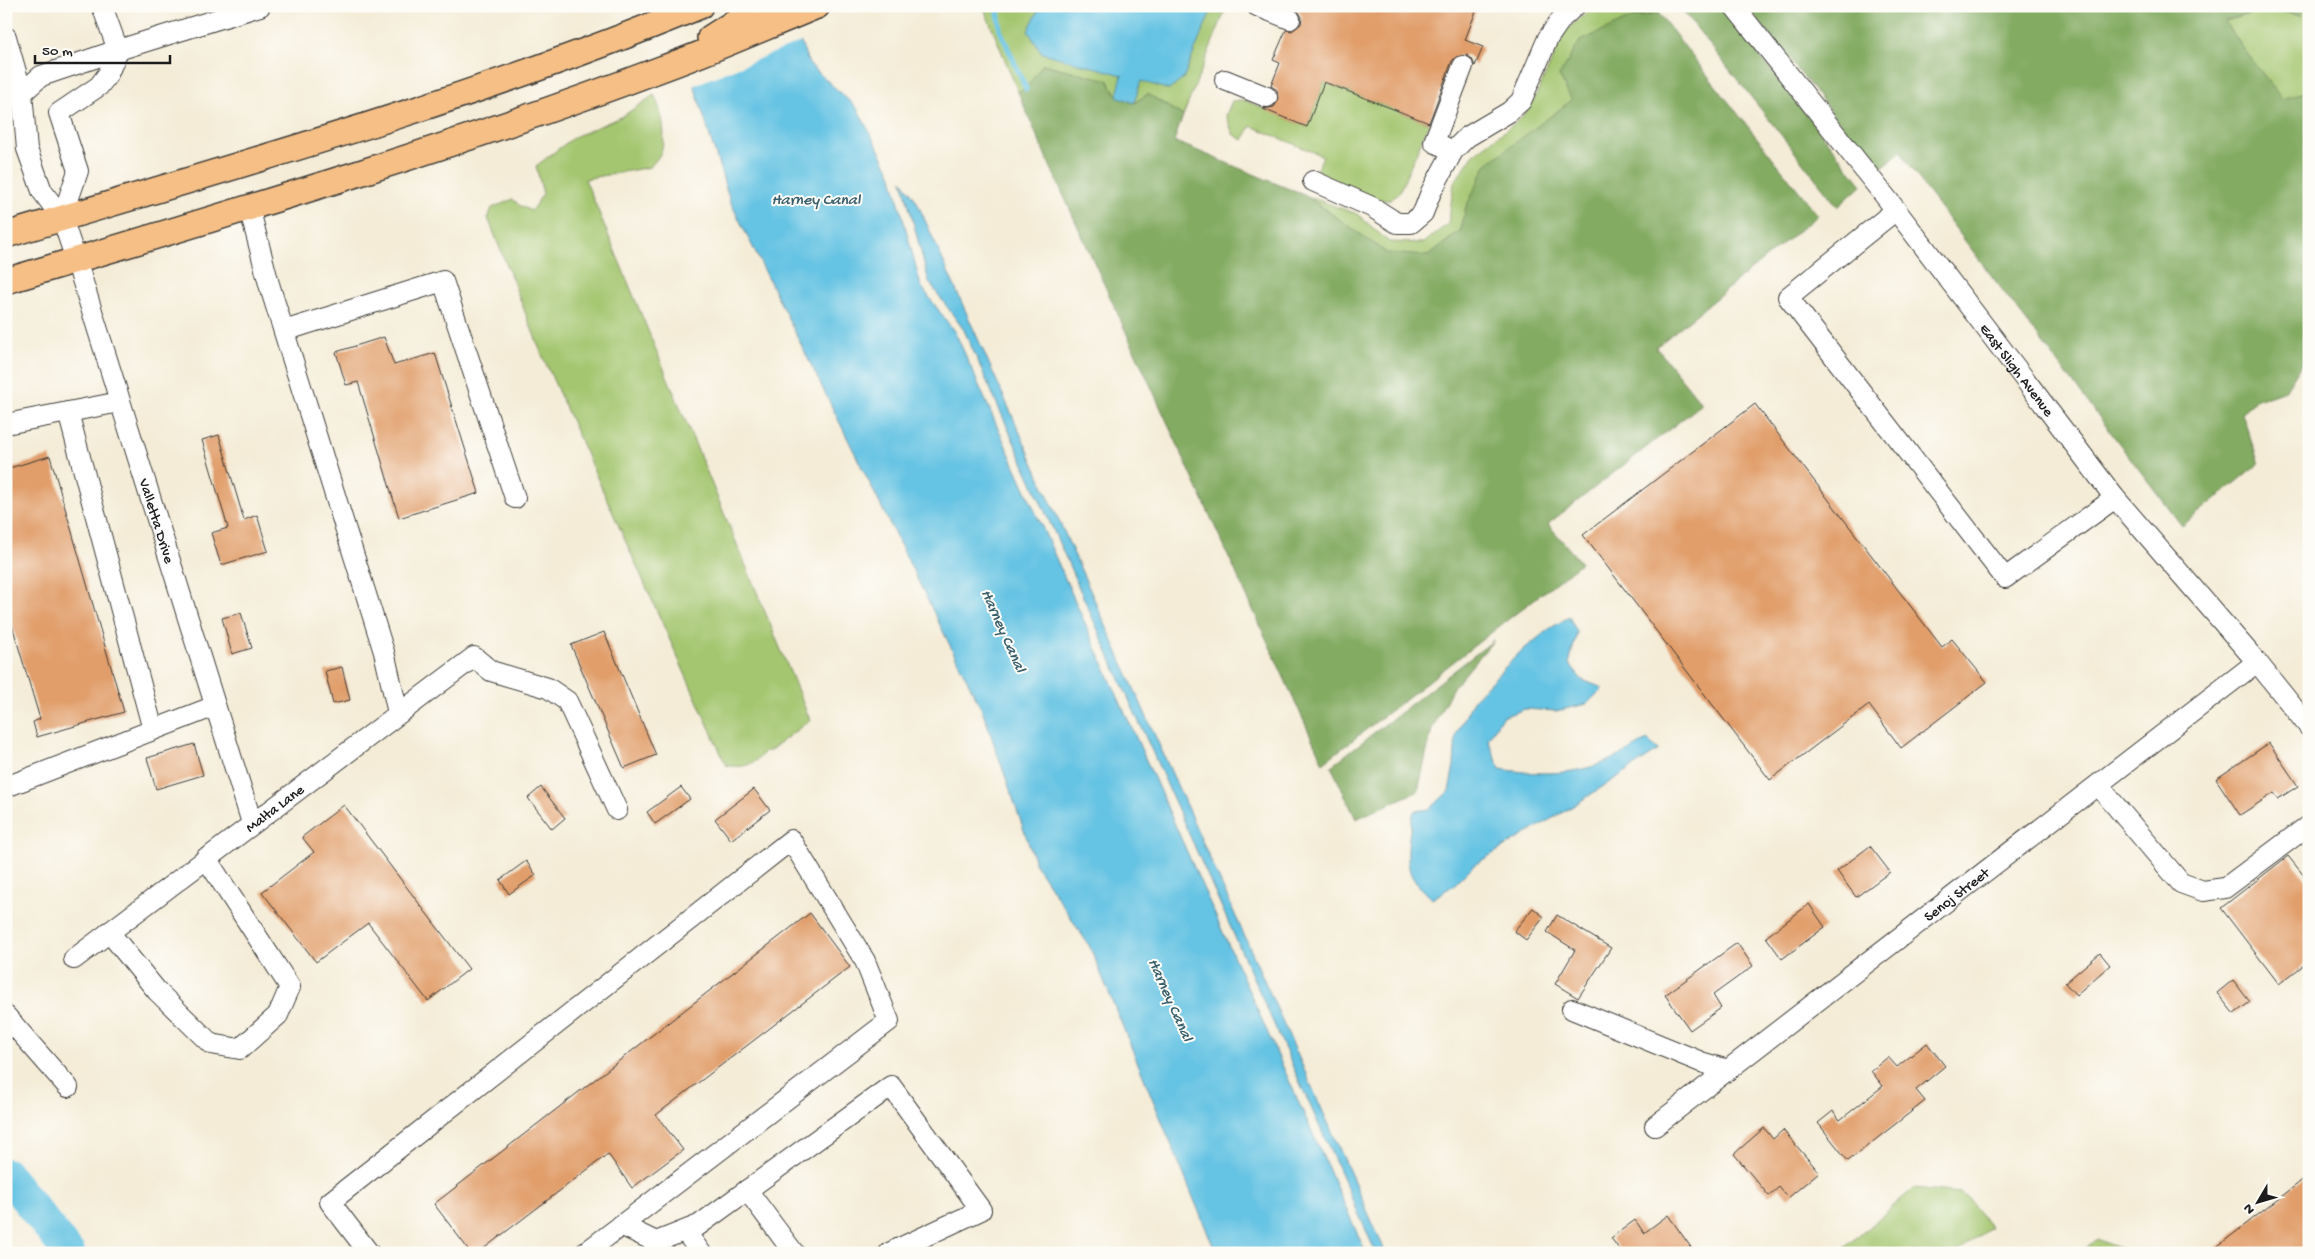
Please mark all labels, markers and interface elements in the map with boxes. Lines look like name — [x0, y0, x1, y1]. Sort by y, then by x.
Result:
scale bar — [35, 32, 170, 64]
text: 50 m — [42, 43, 73, 61]
water label: Harney Canal — [772, 192, 862, 211]
street label: East Sligh Avenue — [1975, 321, 2057, 421]
street label: Valletta Drive — [134, 476, 177, 566]
water label: Harney Canal — [975, 587, 1029, 677]
street label: Malta Lane — [243, 781, 309, 837]
street label: Senoj Street — [1921, 864, 1995, 926]
water label: Harney Canal — [1142, 956, 1196, 1046]
north arrow — [2232, 1176, 2282, 1226]
text: N — [2240, 1200, 2259, 1217]

